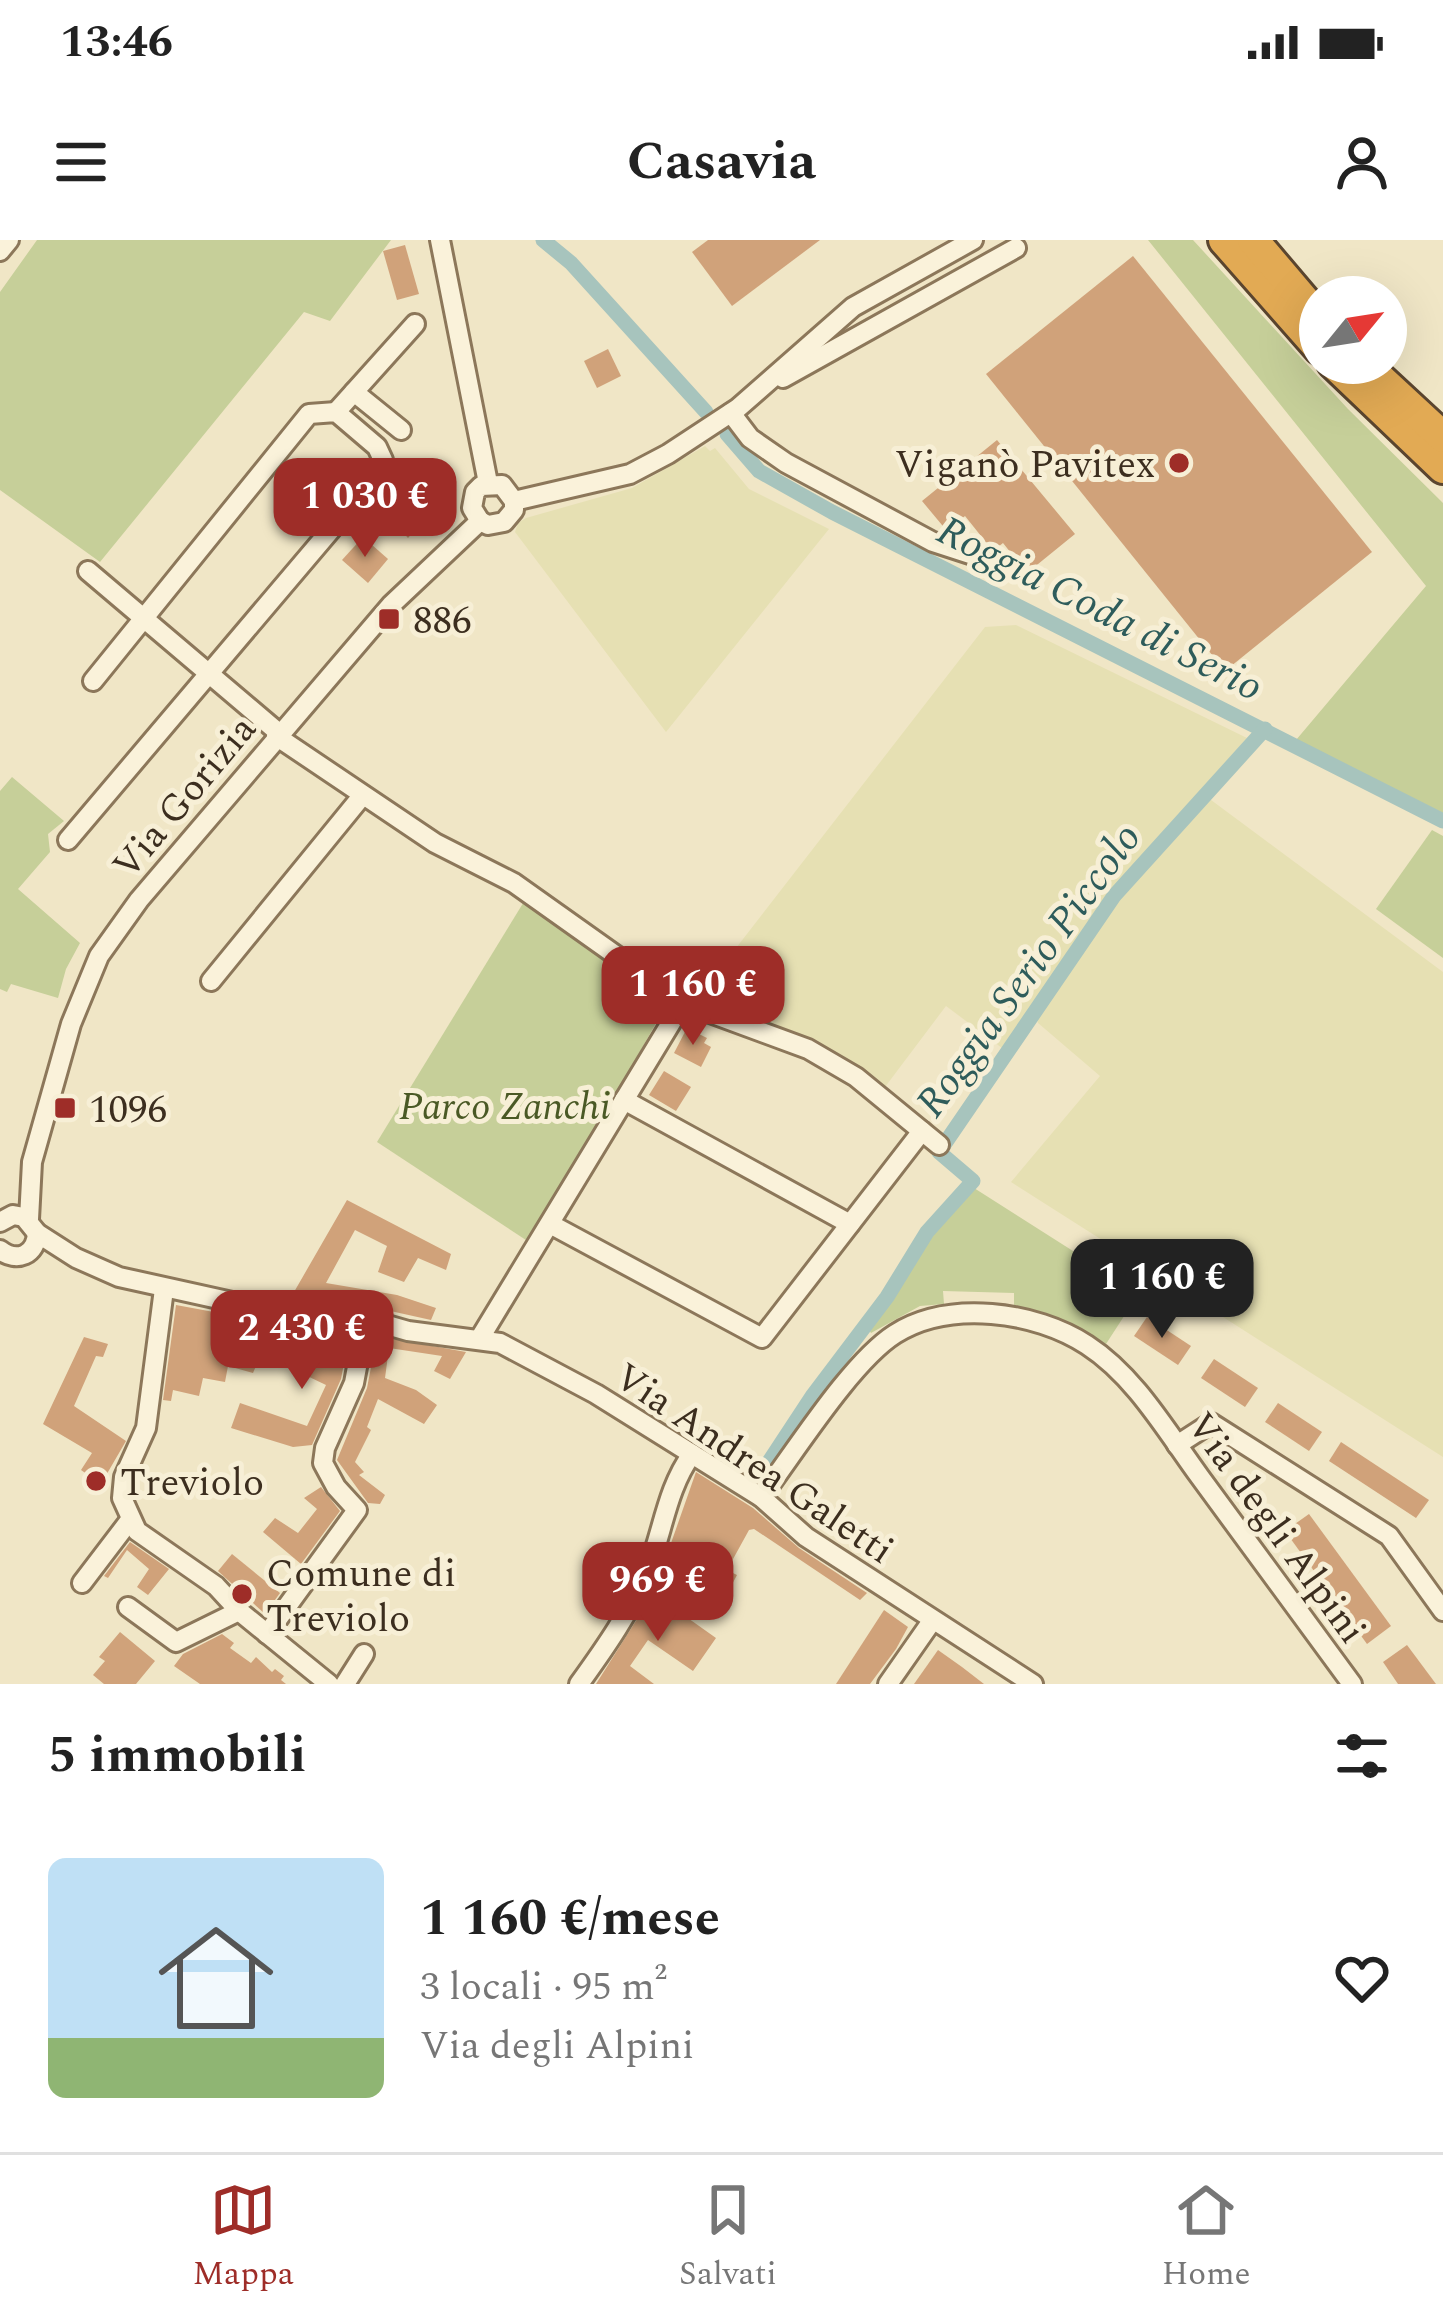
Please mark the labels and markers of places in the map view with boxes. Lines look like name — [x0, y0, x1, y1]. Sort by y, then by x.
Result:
place label: Viganò Pavitex — [895, 436, 1155, 495]
marker: Viganò Pavitex — [1166, 450, 1192, 476]
pin: 1 030 € — [254, 458, 476, 560]
place label: 886 — [413, 592, 472, 651]
marker: 886 — [376, 606, 402, 632]
pin: 1 160 € — [582, 946, 804, 1048]
place label: 1096 — [89, 1081, 167, 1140]
marker: 1096 — [52, 1095, 78, 1121]
pin: 1 160 € — [1051, 1239, 1273, 1341]
pin: 2 430 € — [191, 1290, 413, 1392]
place label: Treviolo — [120, 1454, 264, 1513]
marker: Treviolo — [83, 1468, 109, 1494]
pin: 969 € — [574, 1542, 742, 1644]
place label: Comune di Treviolo — [266, 1545, 456, 1649]
marker: Comune di Treviolo — [229, 1581, 255, 1607]

